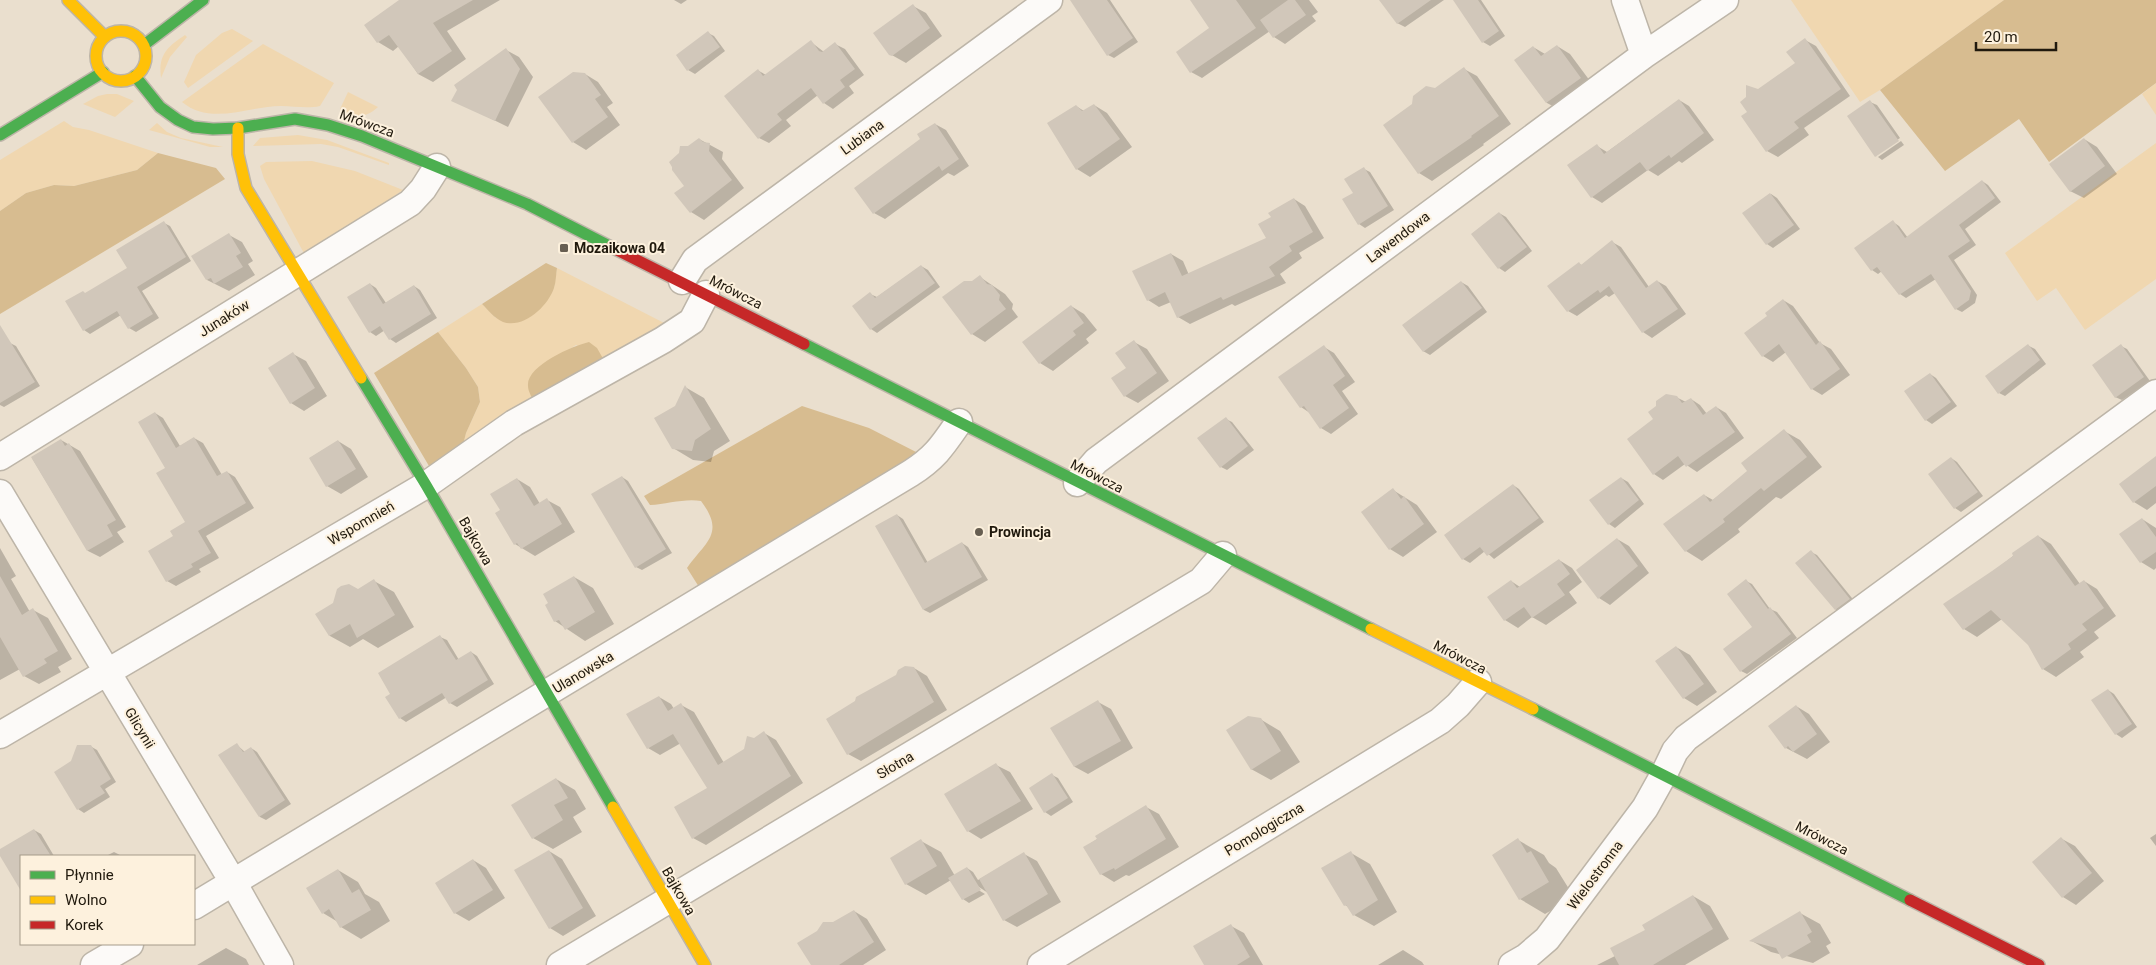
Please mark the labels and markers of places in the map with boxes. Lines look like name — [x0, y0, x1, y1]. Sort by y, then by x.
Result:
place label: Mozaikowa 04 — [574, 240, 665, 256]
marker: Mozaikowa 04 — [558, 242, 570, 254]
place label: Prowincja — [989, 524, 1052, 540]
marker: Prowincja — [973, 526, 985, 538]

